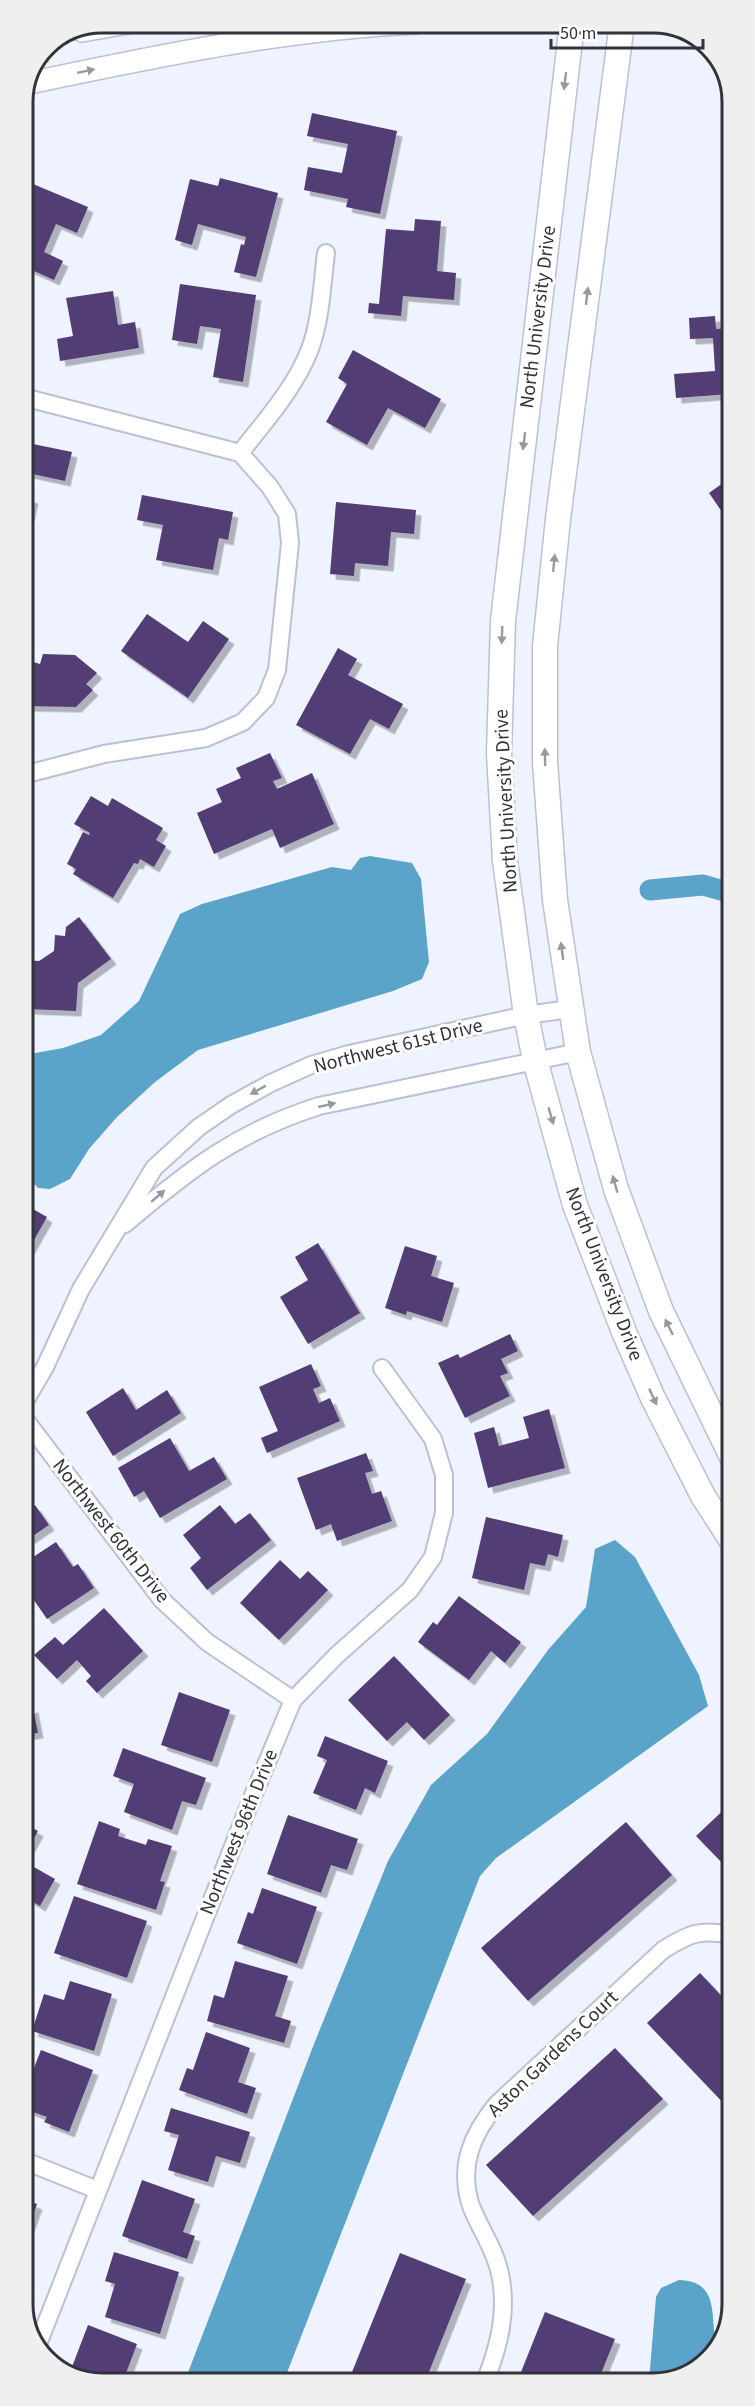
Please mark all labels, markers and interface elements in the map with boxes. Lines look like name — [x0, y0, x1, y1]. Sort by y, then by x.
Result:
scale bar — [551, 12, 702, 50]
text: 50 m — [560, 21, 596, 46]
one-way arrow — [77, 66, 96, 75]
one-way arrow — [561, 71, 570, 90]
street label: North University Drive — [513, 224, 563, 410]
one-way arrow — [582, 286, 591, 305]
one-way arrow — [519, 432, 528, 451]
one-way arrow — [549, 553, 559, 572]
one-way arrow — [498, 626, 507, 645]
street label: North University Drive — [487, 708, 525, 894]
one-way arrow — [540, 748, 550, 767]
one-way arrow — [557, 942, 566, 961]
street label: Northwest 61st Drive — [311, 1011, 486, 1081]
one-way arrow — [250, 1085, 267, 1095]
one-way arrow — [318, 1099, 337, 1109]
one-way arrow — [546, 1107, 556, 1125]
one-way arrow — [610, 1175, 619, 1193]
street label: North University Drive — [558, 1183, 650, 1365]
one-way arrow — [150, 1189, 165, 1203]
one-way arrow — [664, 1318, 673, 1335]
one-way arrow — [649, 1389, 658, 1406]
street label: Northwest 60th Drive — [46, 1453, 176, 1609]
street label: Northwest 96th Drive — [193, 1745, 285, 1919]
street label: Aston Gardens Court — [481, 1984, 625, 2124]

